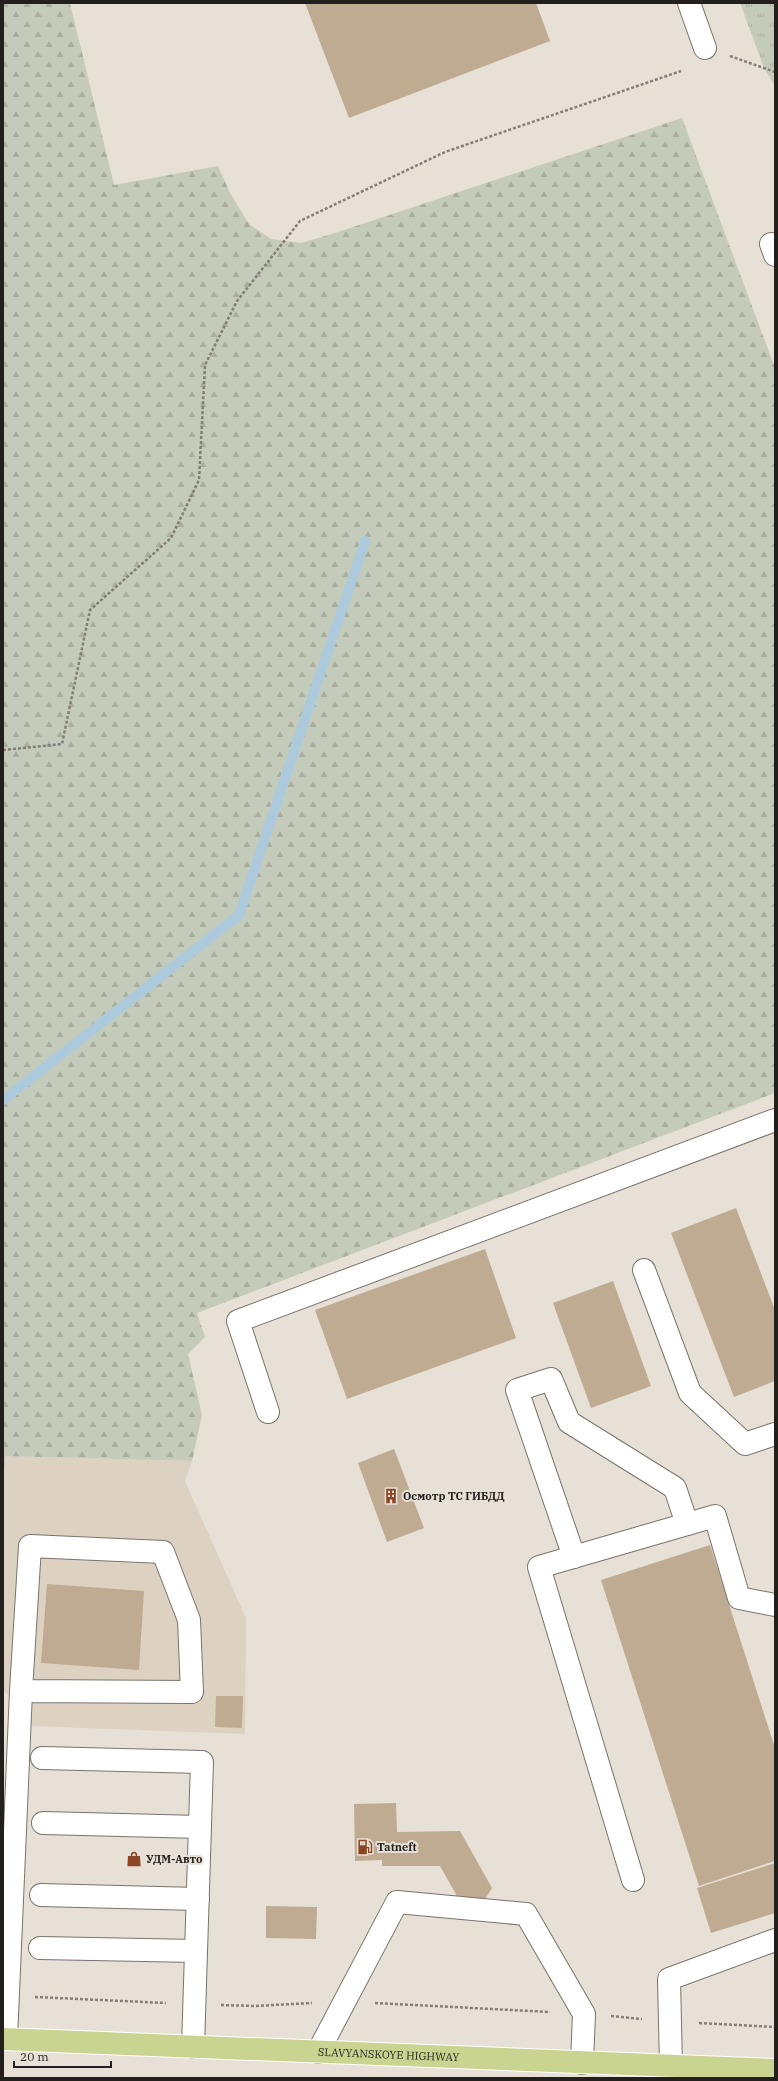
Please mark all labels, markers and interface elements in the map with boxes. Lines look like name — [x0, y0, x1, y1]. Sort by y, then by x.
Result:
building icon: Осмотр ТС ГИБДД — [382, 1487, 400, 1505]
place label: Осмотр ТС ГИБДД — [403, 1489, 505, 1503]
fuel station icon: Tatneft — [356, 1838, 374, 1856]
place label: Tatneft — [377, 1840, 417, 1854]
shop icon: УДМ-Авто — [125, 1850, 143, 1868]
place label: УДМ-Авто — [146, 1852, 202, 1866]
scale bar — [14, 2043, 111, 2069]
street label: SLAVYANSKOYE HIGHWAY — [318, 2045, 460, 2064]
text: 20 m — [20, 2049, 49, 2064]

